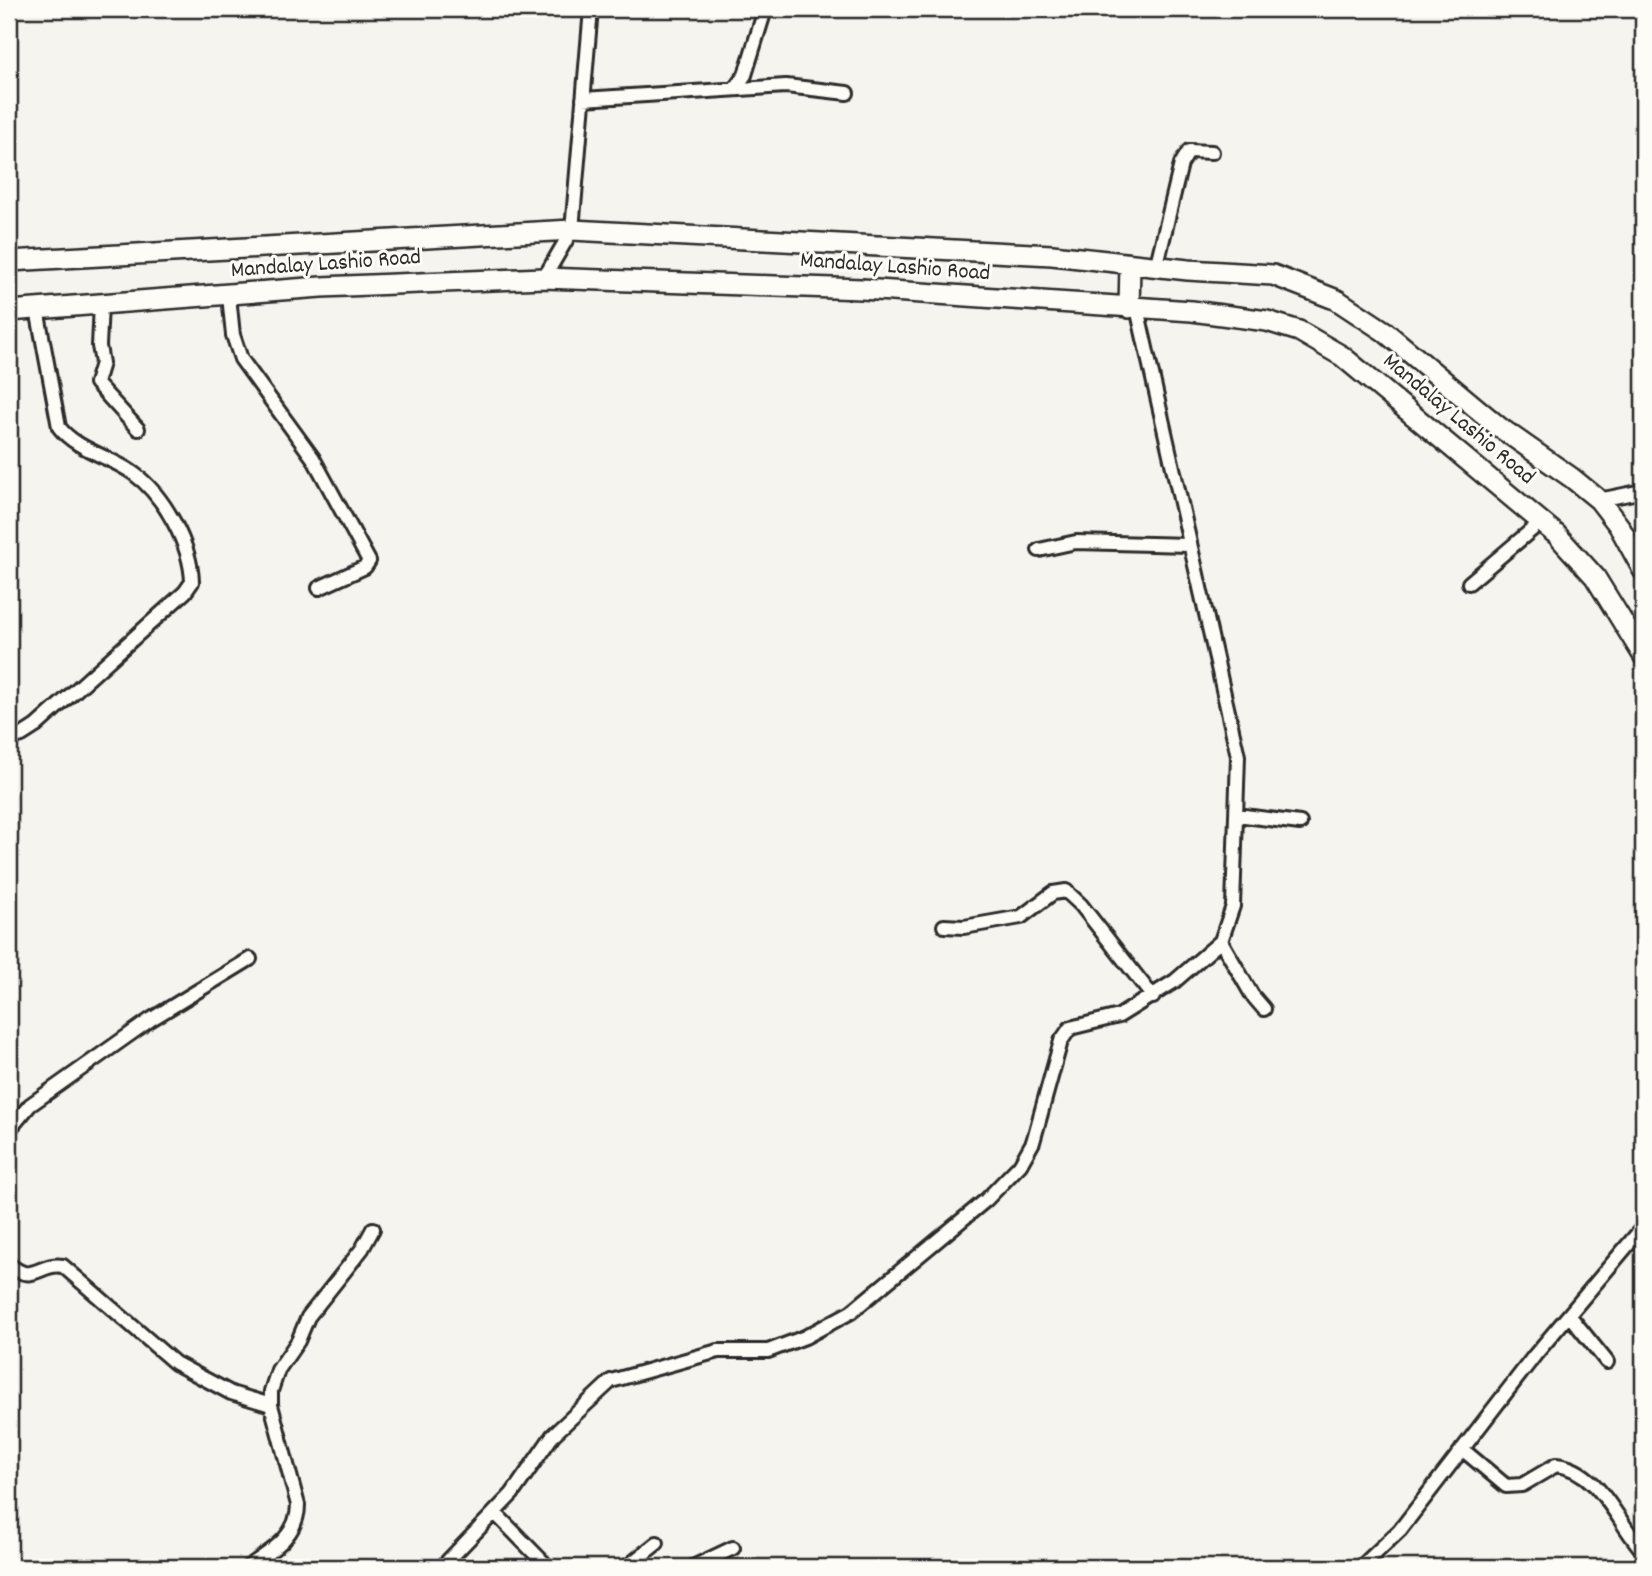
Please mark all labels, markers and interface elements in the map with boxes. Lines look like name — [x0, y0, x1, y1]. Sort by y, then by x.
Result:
street label: Mandalay Lashio Road — [230, 242, 422, 288]
street label: Mandalay Lashio Road — [799, 245, 991, 291]
street label: Mandalay Lashio Road — [1374, 346, 1542, 494]

